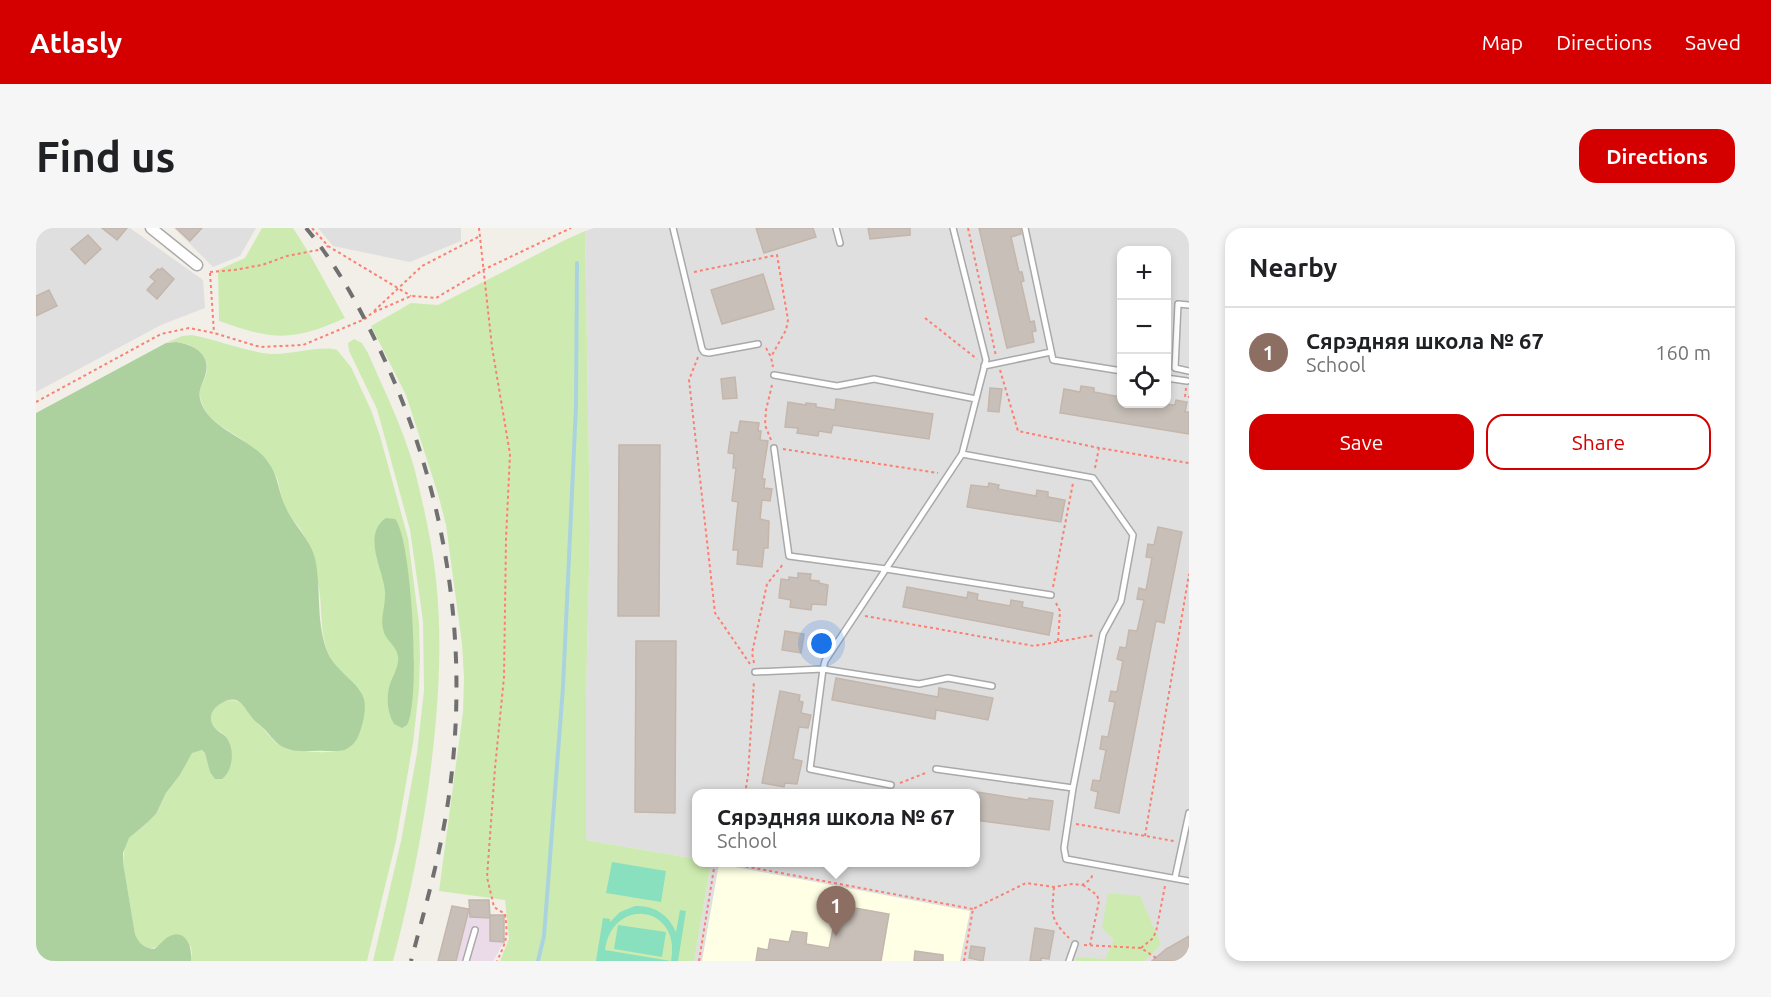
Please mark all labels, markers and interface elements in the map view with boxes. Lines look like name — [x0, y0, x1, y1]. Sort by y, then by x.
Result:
text: Atlasly — [30, 27, 122, 58]
text: Map — [1482, 30, 1523, 54]
text: Directions — [1556, 30, 1652, 54]
text: Saved — [1685, 30, 1741, 54]
button: Directions — [1579, 129, 1735, 183]
text: Find us — [36, 133, 175, 180]
map controls — [1117, 246, 1171, 408]
button: + — [1117, 246, 1171, 300]
text: Nearby — [1249, 253, 1337, 282]
button: − — [1117, 300, 1171, 354]
text: Сярэдняя школа № 67 — [1306, 328, 1544, 353]
text: 1 — [1263, 341, 1274, 364]
text: 160 m — [1655, 341, 1711, 364]
text: School — [1306, 353, 1366, 376]
button: locate — [1117, 354, 1171, 408]
button: Save — [1249, 414, 1474, 470]
button: Share — [1486, 414, 1711, 470]
your location — [807, 629, 836, 658]
popup — [692, 789, 980, 867]
text: Сярэдняя школа № 67 — [717, 804, 955, 829]
text: School — [717, 829, 777, 852]
pin: 1 — [816, 886, 856, 936]

